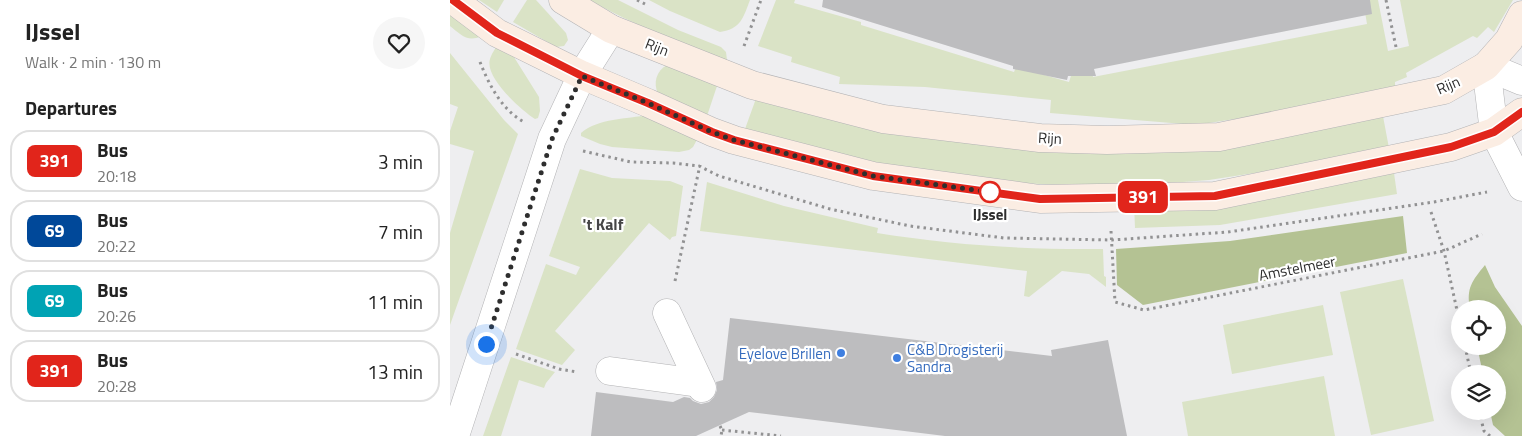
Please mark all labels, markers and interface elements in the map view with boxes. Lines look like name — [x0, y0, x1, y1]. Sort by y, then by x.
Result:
text: IJssel — [25, 13, 81, 49]
button: heart — [373, 17, 425, 69]
street label: Rijn — [642, 32, 672, 62]
text: Walk · 2 min · 130 m — [25, 50, 161, 74]
street label: Rijn — [1433, 70, 1463, 100]
text: Departures — [25, 93, 117, 122]
street label: Rijn — [1037, 126, 1063, 150]
text: Bus — [97, 135, 128, 164]
text: 391 — [39, 147, 70, 174]
text: 3 min — [378, 147, 423, 176]
text: 20:18 — [97, 164, 136, 188]
marker: IJssel — [979, 181, 1001, 203]
line badge: 391 — [1114, 181, 1172, 213]
text: 391 — [1128, 183, 1158, 210]
place label: IJssel — [973, 203, 1007, 226]
text: Bus — [97, 205, 128, 234]
district label: 't Kalf — [583, 212, 624, 236]
text: 69 — [44, 217, 65, 244]
text: 7 min — [378, 217, 423, 246]
text: 20:22 — [97, 234, 136, 258]
street label: Amstelmeer — [1257, 249, 1337, 287]
text: Bus — [97, 275, 128, 304]
text: 69 — [44, 287, 65, 314]
text: 11 min — [367, 287, 423, 316]
map controls — [1451, 300, 1506, 420]
button: locate — [1451, 300, 1506, 355]
text: 20:26 — [97, 304, 136, 328]
your location — [474, 332, 499, 357]
place label: C&B Drogisterij Sandra — [907, 338, 1003, 378]
place label: Eyelove Brillen — [739, 342, 831, 365]
text: Bus — [97, 345, 128, 374]
marker: Eyelove Brillen — [835, 347, 847, 359]
marker: C&B Drogisterij Sandra — [891, 352, 903, 364]
text: 391 — [39, 357, 70, 384]
text: 13 min — [367, 357, 423, 386]
button: layers — [1451, 365, 1506, 420]
text: 20:28 — [97, 374, 136, 398]

